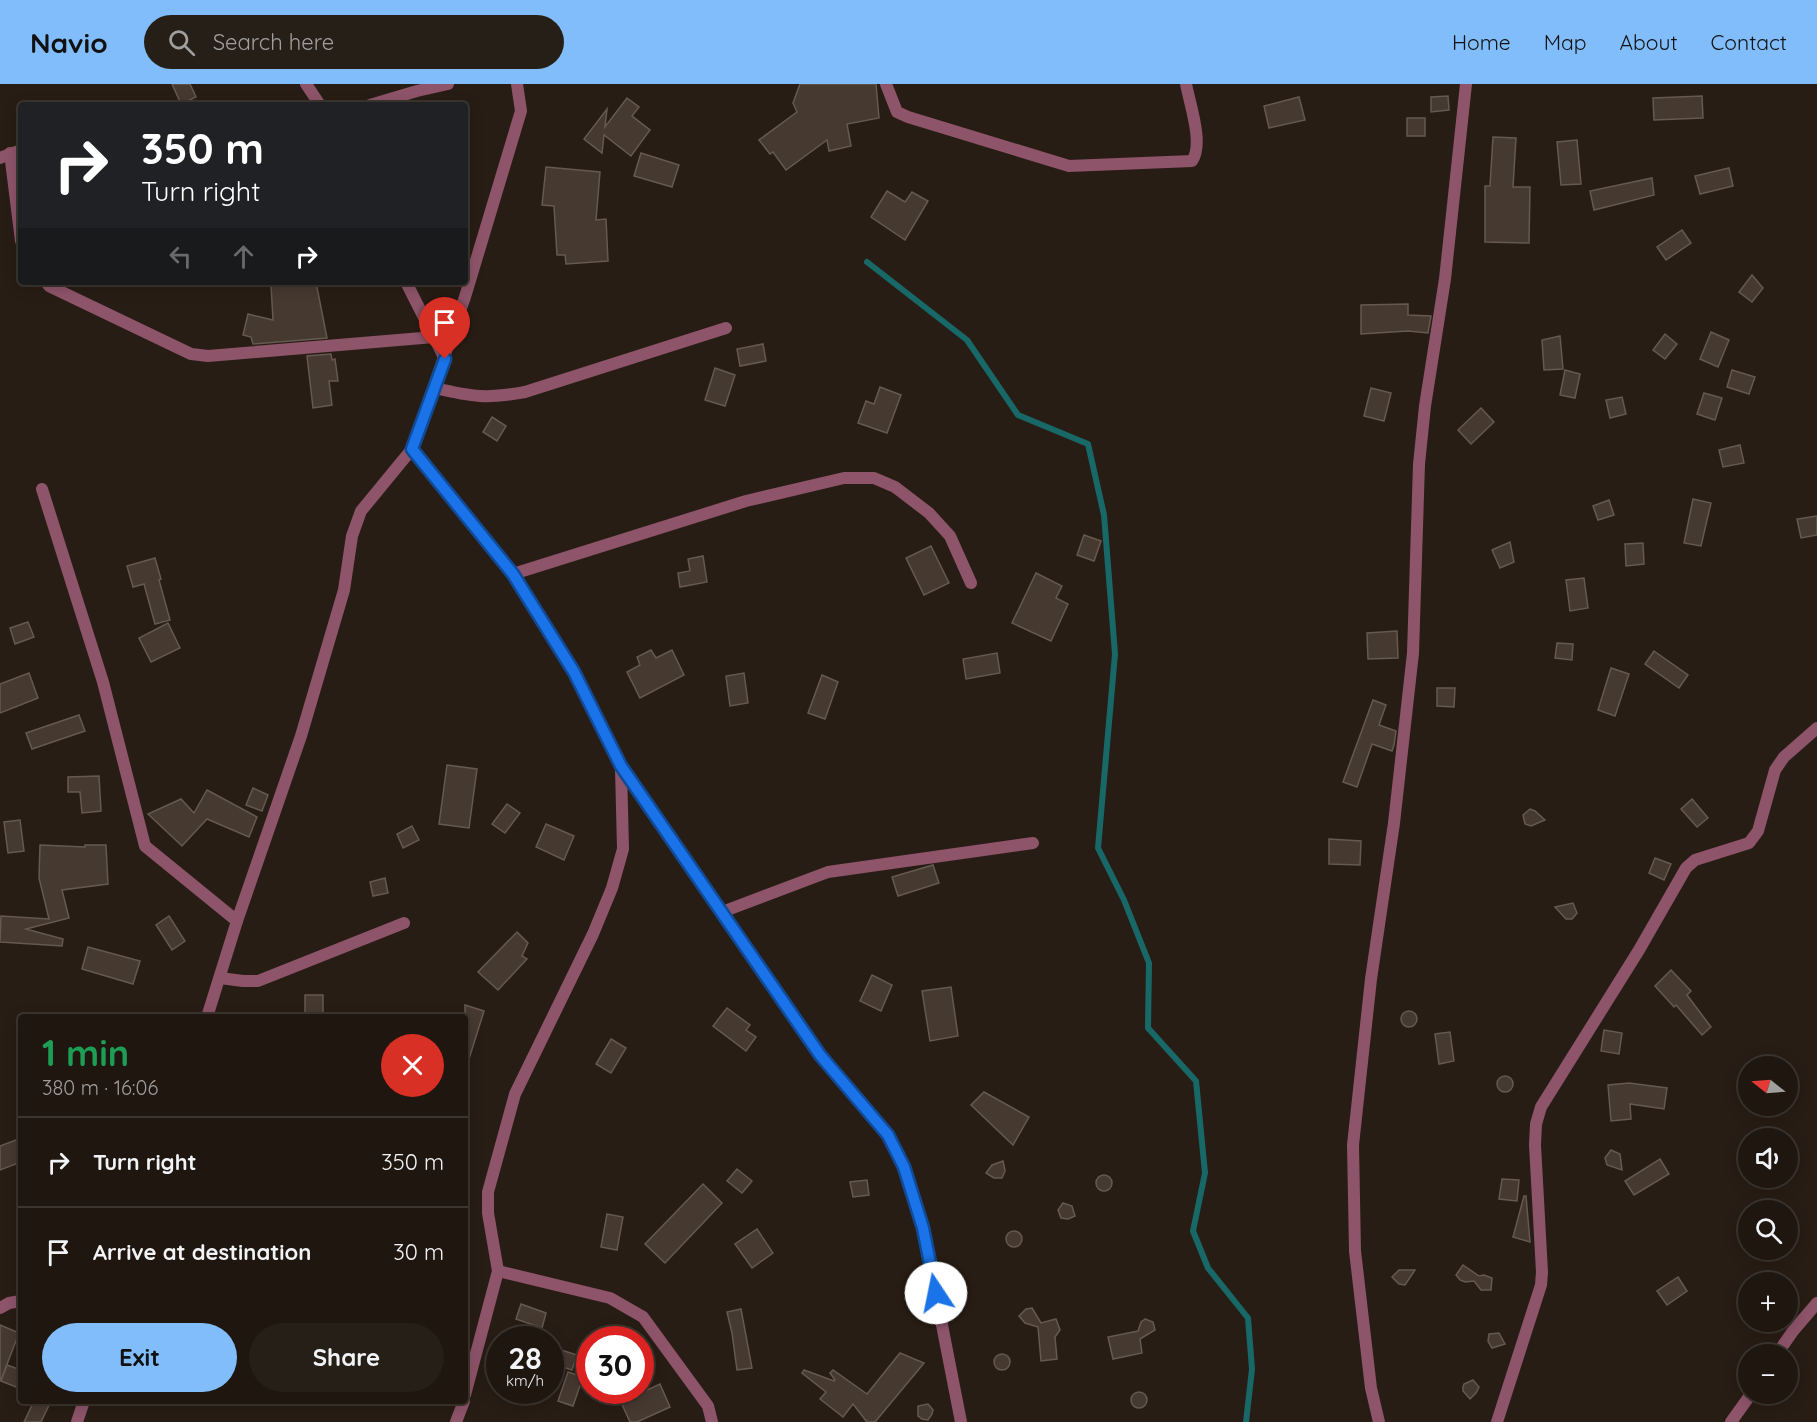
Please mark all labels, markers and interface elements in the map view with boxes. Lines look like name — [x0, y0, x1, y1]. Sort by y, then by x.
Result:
search box — [144, 15, 564, 69]
text: Navio — [30, 25, 108, 60]
icon: search — [165, 26, 198, 59]
text: Search here — [213, 28, 334, 56]
text: Home — [1452, 29, 1511, 55]
text: Map — [1544, 29, 1587, 55]
text: About — [1620, 29, 1678, 55]
text: Contact — [1711, 29, 1787, 55]
text: 350 m — [141, 122, 264, 175]
icon: right — [42, 126, 120, 204]
text: Turn right — [141, 174, 260, 208]
icon: left — [164, 240, 197, 273]
icon: ahead — [227, 240, 260, 273]
icon: right — [290, 240, 323, 273]
pin — [419, 297, 470, 359]
icon: arrive — [428, 306, 461, 339]
text: 1 min — [42, 1030, 129, 1075]
button: close — [381, 1034, 444, 1097]
north arrow — [1738, 1056, 1798, 1116]
map controls — [1738, 1056, 1798, 1404]
text: 380 m · 16:06 — [42, 1075, 158, 1100]
button: sound — [1738, 1128, 1798, 1188]
icon: right — [42, 1146, 75, 1179]
text: Turn right — [93, 1148, 197, 1176]
text: 350 m — [381, 1148, 444, 1176]
button: search — [1738, 1200, 1798, 1260]
icon: arrive — [42, 1236, 75, 1269]
text: Arrive at destination — [93, 1238, 311, 1266]
text: 30 m — [393, 1238, 444, 1266]
position arrow — [904, 1261, 968, 1325]
button: + — [1738, 1272, 1798, 1332]
button: Exit — [42, 1323, 237, 1392]
button: Share — [249, 1323, 444, 1392]
speed limit sign: 30 — [576, 1326, 654, 1404]
text: 28 — [508, 1339, 542, 1377]
button: − — [1738, 1344, 1798, 1404]
text: km/h — [506, 1371, 544, 1390]

